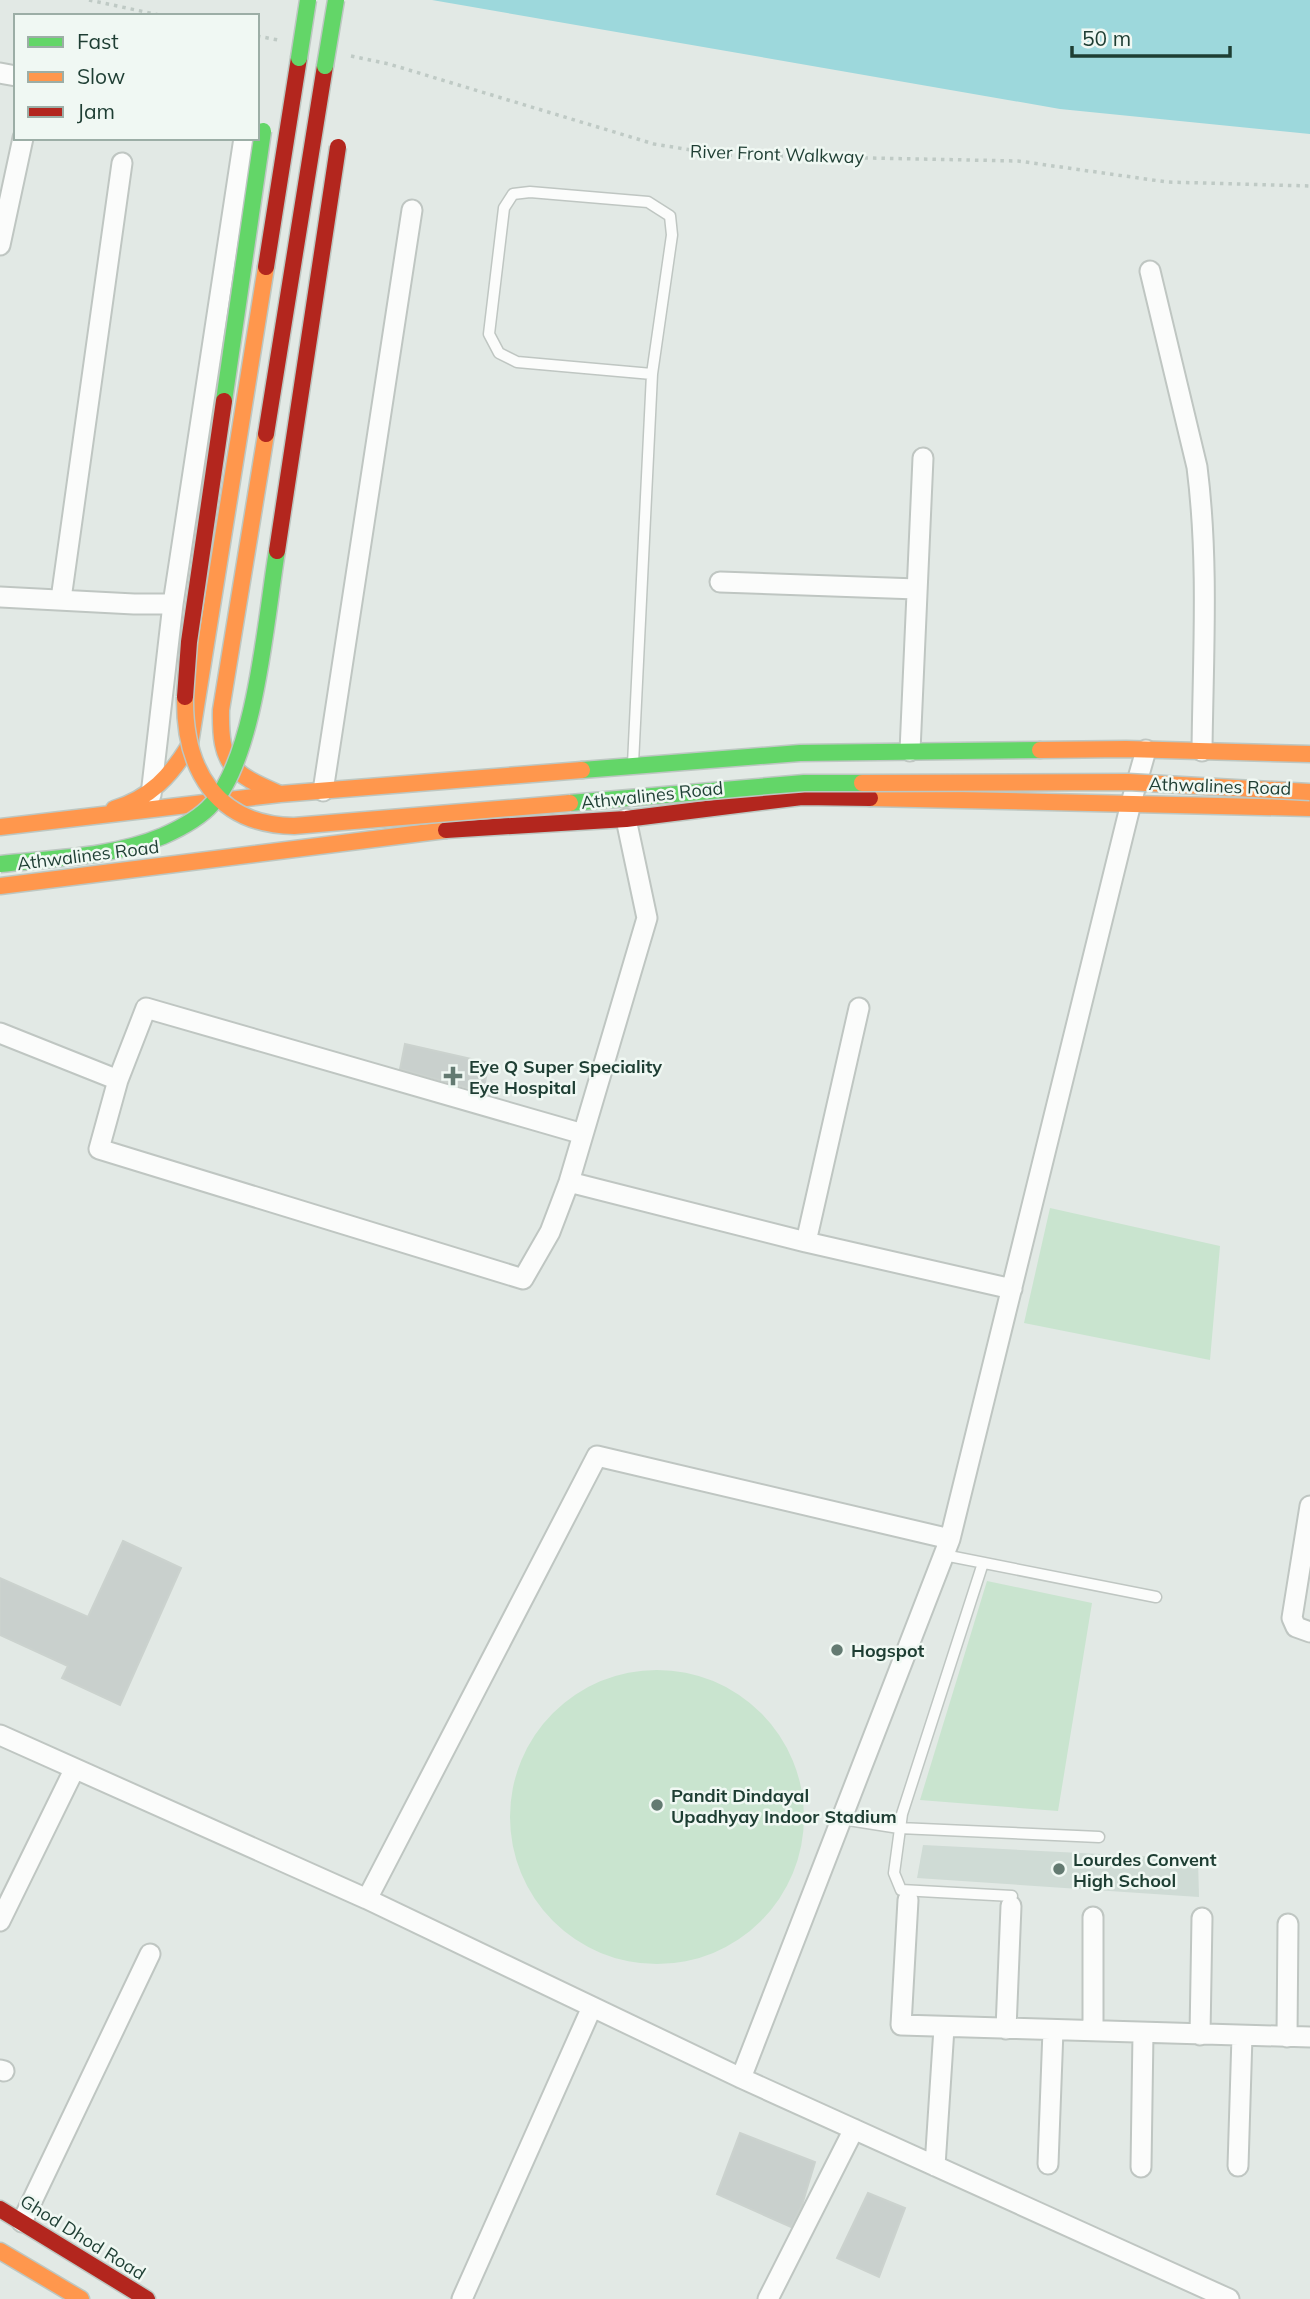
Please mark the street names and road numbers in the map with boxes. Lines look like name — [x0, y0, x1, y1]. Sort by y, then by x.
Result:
street label: River Front Walkway — [690, 139, 865, 169]
street label: Athwalines Road — [1148, 772, 1292, 800]
street label: Athwalines Road — [580, 776, 724, 814]
street label: Athwalines Road — [16, 835, 160, 875]
street label: Ghod Dhod Road — [16, 2189, 150, 2285]

